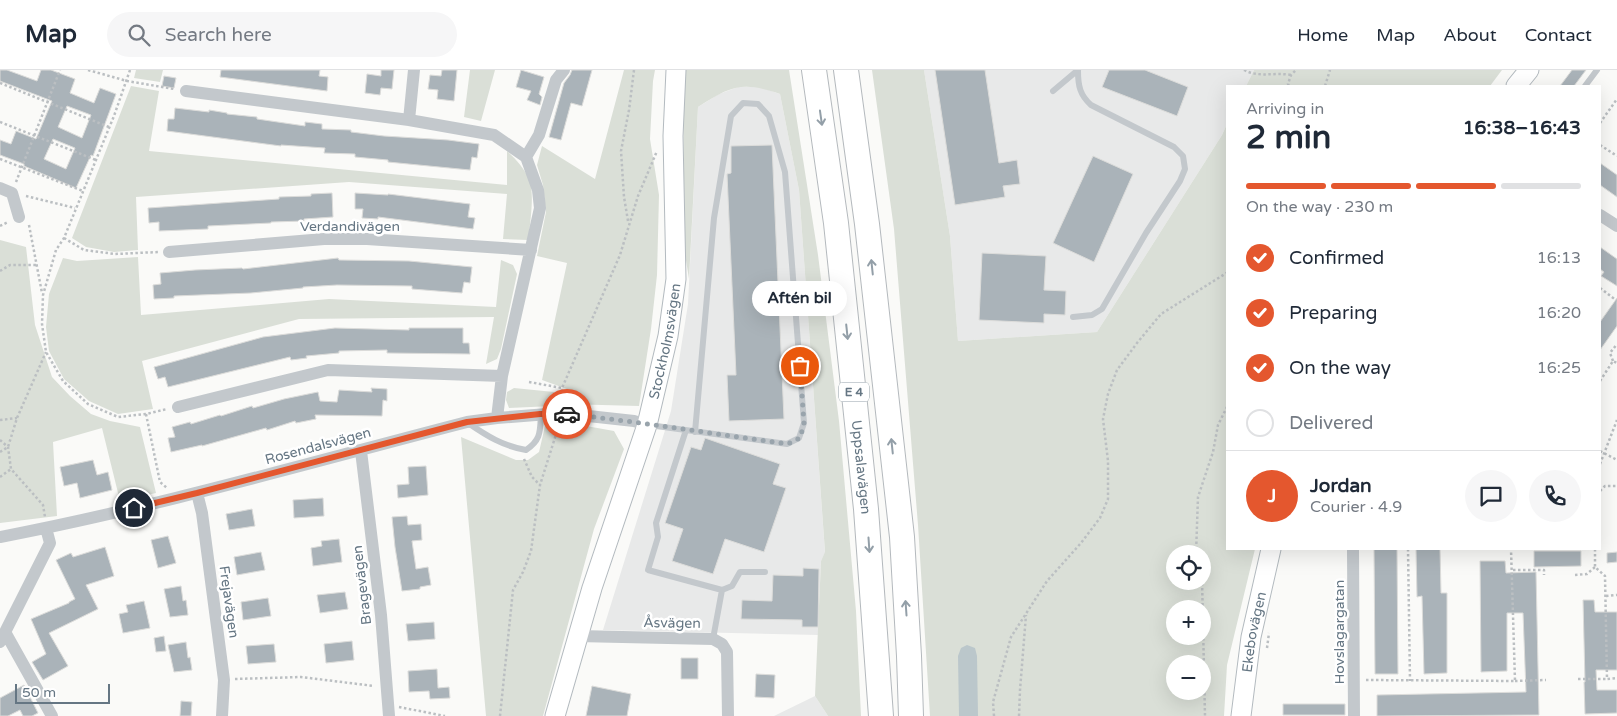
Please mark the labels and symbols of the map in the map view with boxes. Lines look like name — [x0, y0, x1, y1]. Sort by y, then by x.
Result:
one-way arrow — [816, 110, 826, 126]
street label: Verdandivägen — [300, 218, 400, 235]
one-way arrow — [867, 259, 877, 275]
callout: Aftén bil — [752, 281, 848, 316]
street label: Stockholmsvägen — [645, 282, 684, 401]
one-way arrow — [842, 323, 852, 339]
pin — [779, 345, 821, 387]
road number: E 4 — [839, 383, 869, 402]
courier — [542, 389, 592, 439]
street label: Uppsalavägen — [848, 419, 875, 515]
street label: Rosendalsvägen — [263, 424, 373, 468]
one-way arrow — [887, 438, 897, 454]
pin — [113, 487, 155, 529]
one-way arrow — [864, 537, 873, 553]
street label: Bragevägen — [349, 544, 375, 626]
street label: Frejavägen — [216, 565, 242, 639]
street label: Hovslagargatan — [1331, 580, 1348, 684]
street label: Ekebovägen — [1238, 590, 1270, 674]
one-way arrow — [902, 600, 911, 616]
street label: Åsvägen — [643, 614, 701, 632]
scale bar — [15, 681, 110, 704]

